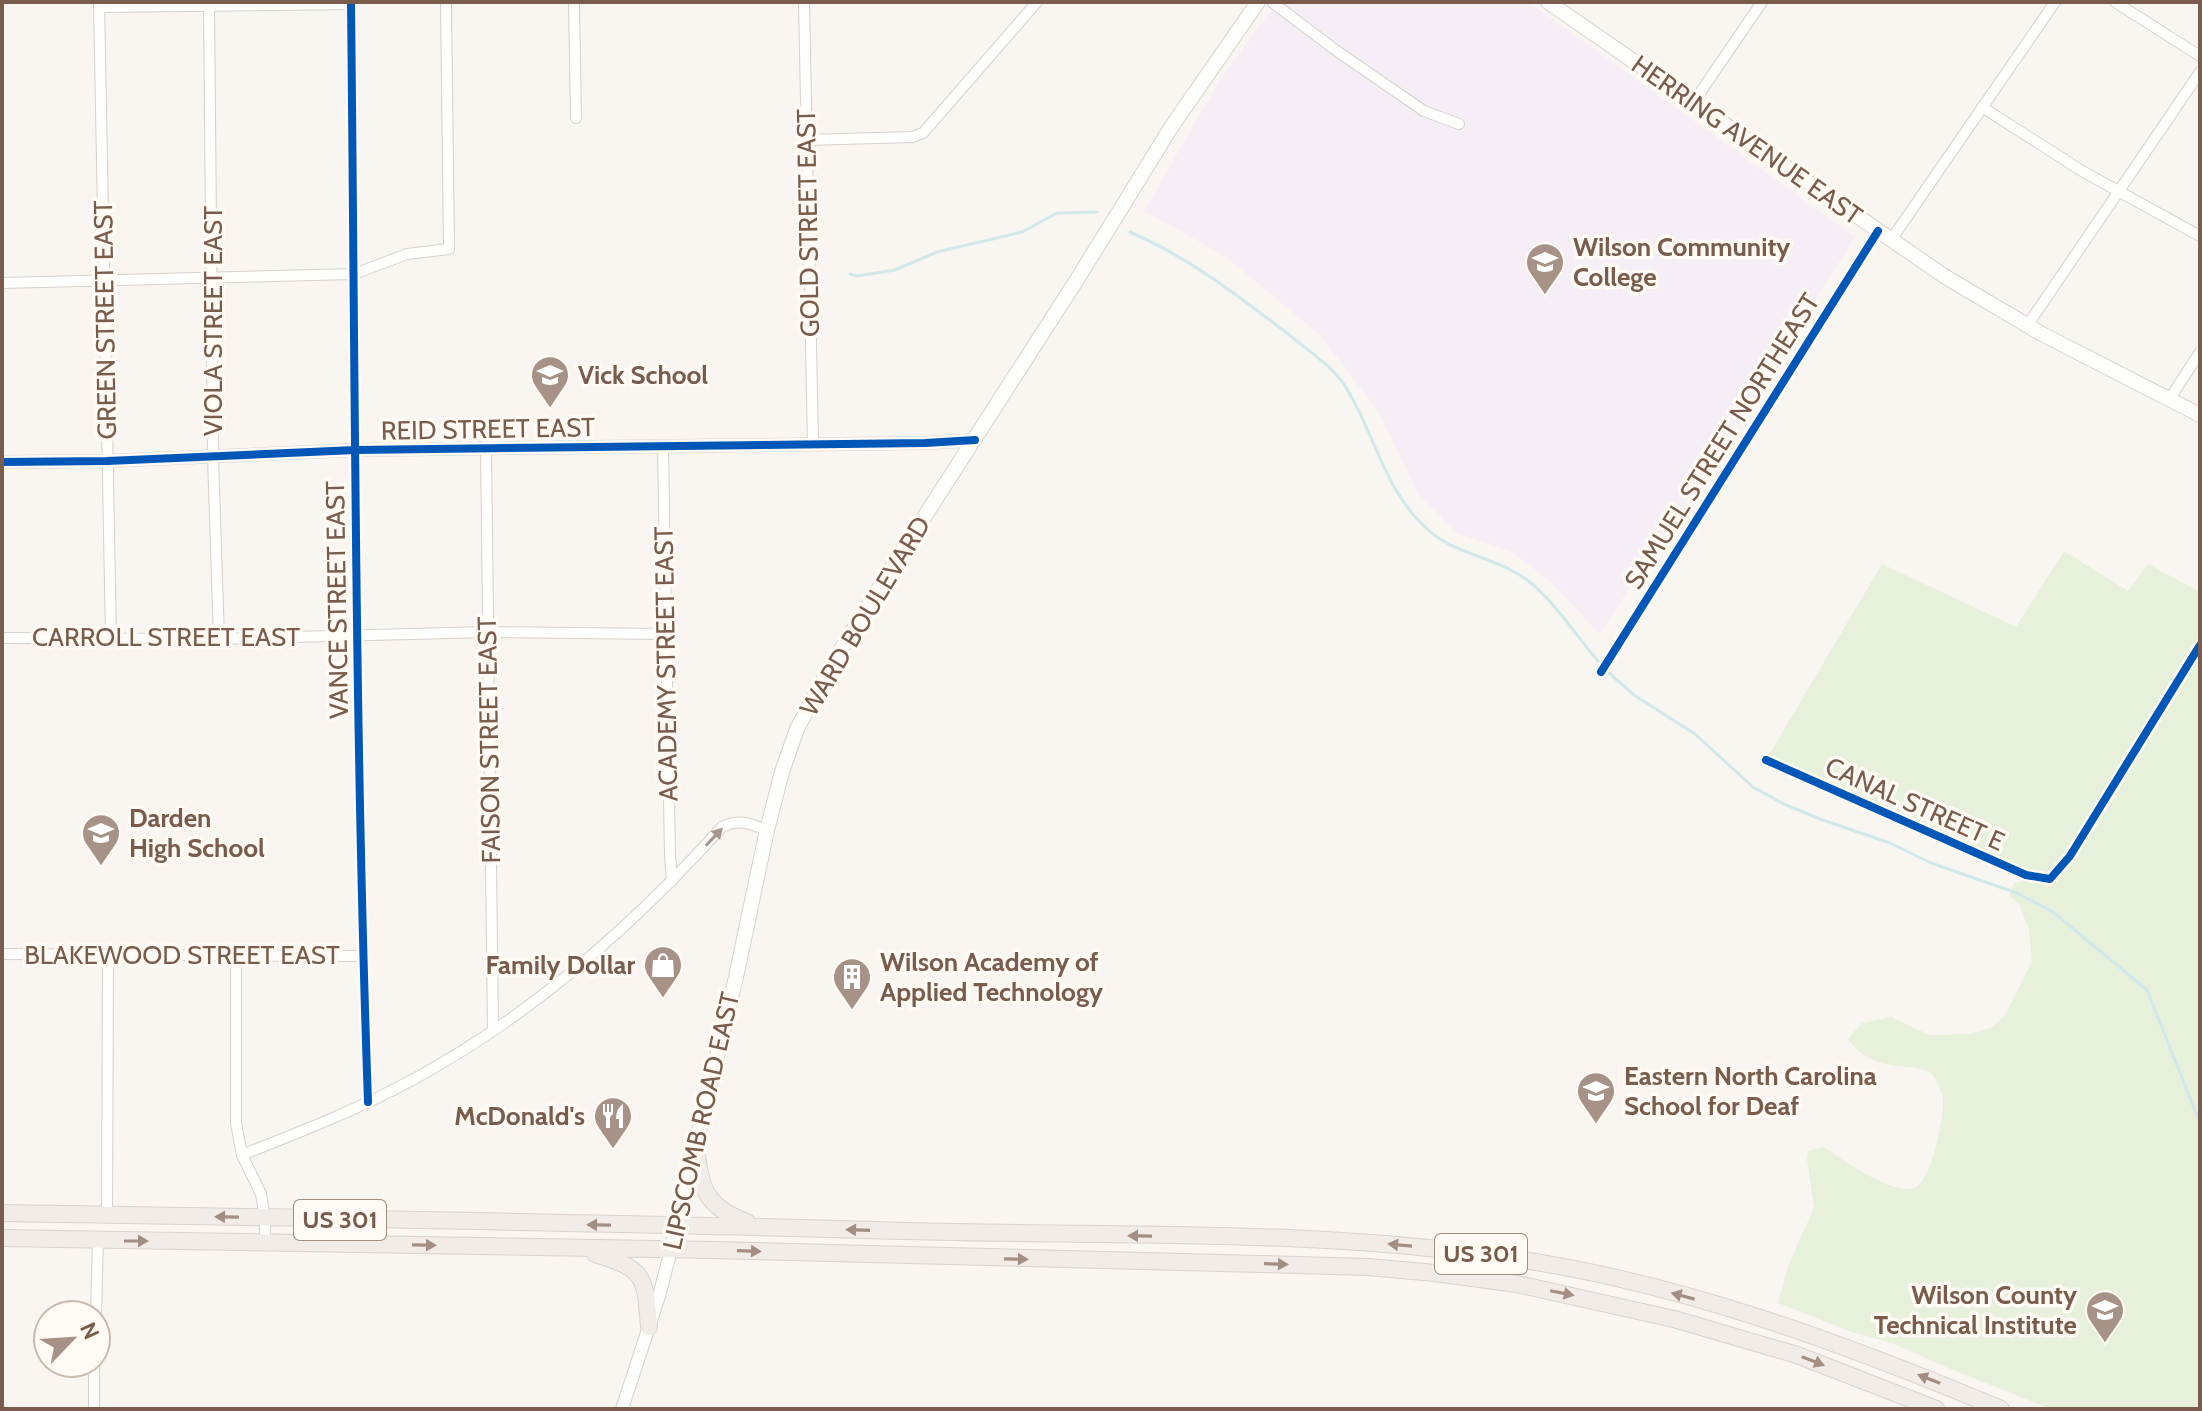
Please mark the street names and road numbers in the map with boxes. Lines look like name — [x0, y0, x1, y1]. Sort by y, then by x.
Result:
street label: HERRING AVENUE EAST — [1626, 48, 1869, 232]
street label: GOLD STREET EAST — [790, 109, 826, 337]
street label: GREEN STREET EAST — [87, 200, 123, 440]
street label: VIOLA STREET EAST — [197, 206, 229, 436]
street label: SAMUEL STREET NORTHEAST — [1618, 287, 1826, 595]
street label: REID STREET EAST — [381, 411, 595, 447]
street label: VANCE STREET EAST — [319, 481, 355, 719]
street label: WARD BOULEVARD — [793, 510, 937, 722]
street label: ACADEMY STREET EAST — [648, 526, 684, 802]
street label: FAISON STREET EAST — [471, 616, 507, 864]
street label: CARROLL STREET EAST — [32, 621, 300, 653]
street label: CANAL STREET E — [1820, 750, 2010, 858]
street label: BLAKEWOOD STREET EAST — [24, 939, 340, 971]
street label: LIPSCOMB ROAD EAST — [656, 989, 746, 1253]
road number: US 301 — [294, 1200, 386, 1240]
road number: US 301 — [1435, 1234, 1527, 1274]

